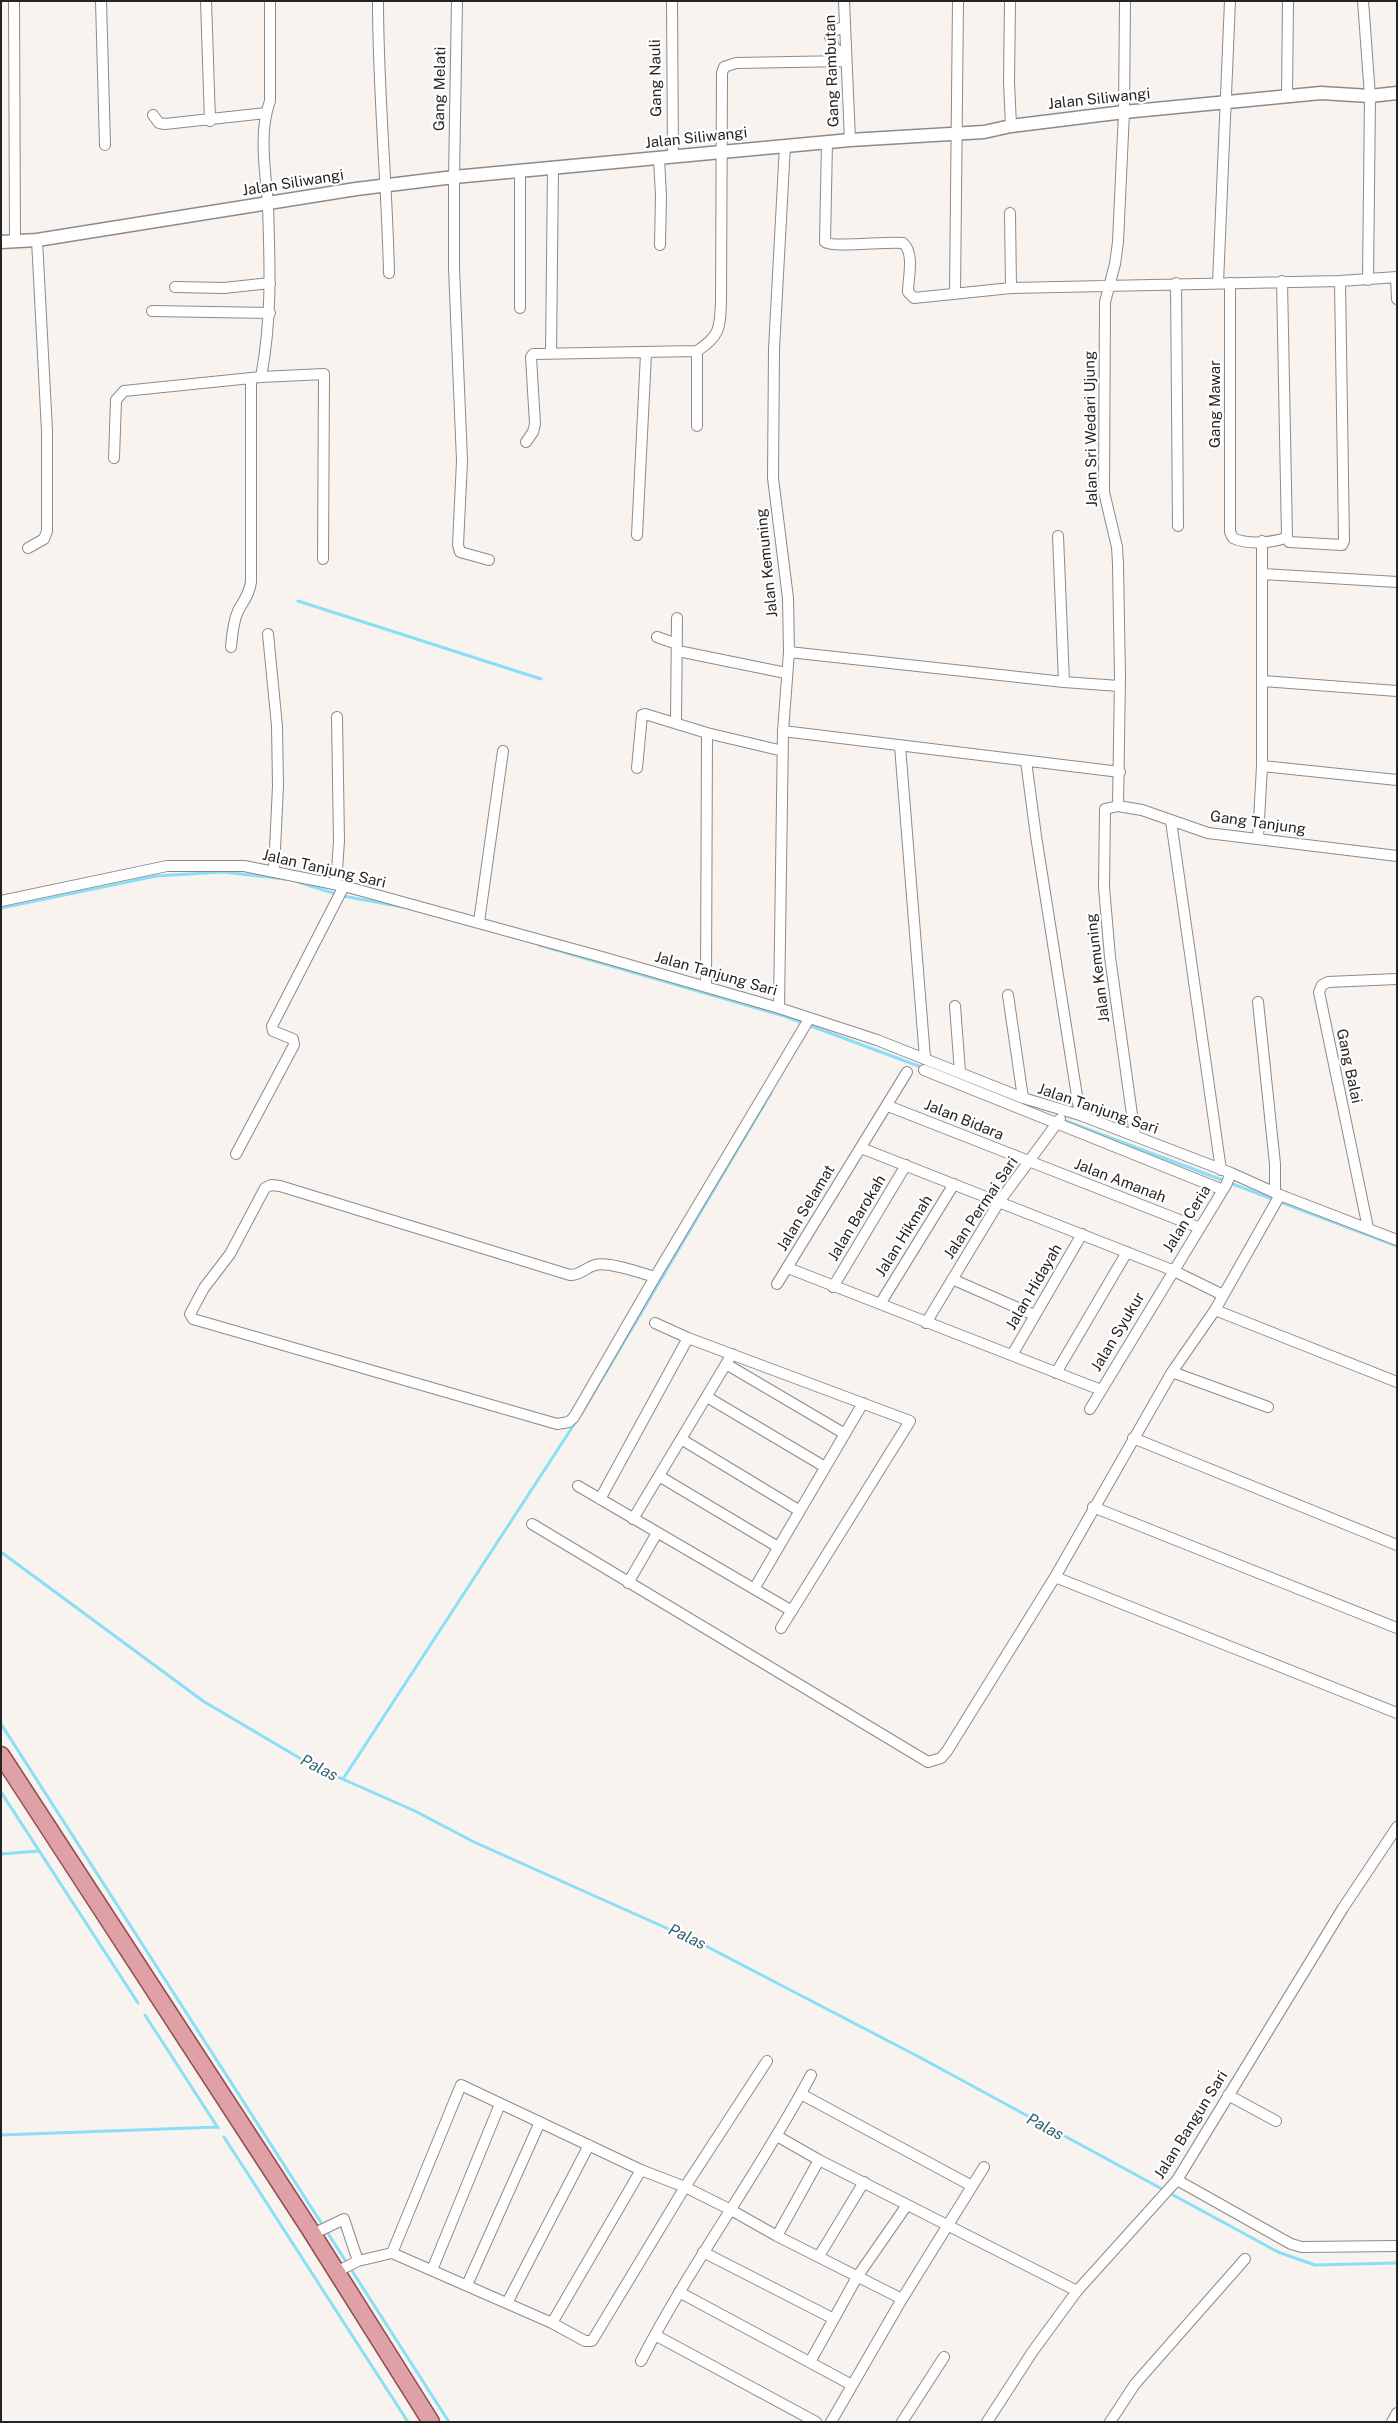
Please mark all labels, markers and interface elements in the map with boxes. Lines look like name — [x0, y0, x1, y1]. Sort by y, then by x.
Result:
street label: Gang Rambutan — [821, 14, 843, 128]
street label: Gang Nauli — [646, 39, 666, 117]
street label: Gang Melati — [430, 47, 450, 131]
street label: Jalan Siliwangi — [1047, 85, 1151, 113]
street label: Jalan Siliwangi — [644, 124, 748, 152]
street label: Jalan Siliwangi — [241, 166, 345, 200]
street label: Jalan Sri Wedari Ujung — [1081, 351, 1101, 507]
street label: Gang Mawar — [1206, 360, 1224, 448]
street label: Jalan Kemuning — [752, 507, 782, 619]
street label: Gang Tanjung — [1209, 807, 1307, 839]
street label: Jalan Tanjung Sari — [260, 846, 388, 892]
street label: Jalan Kemuning — [1082, 912, 1114, 1024]
street label: Jalan Tanjung Sari — [653, 948, 779, 1000]
street label: Gang Balai — [1332, 1027, 1366, 1105]
street label: Jalan Tanjung Sari — [1035, 1080, 1161, 1138]
street label: Jalan Bidara — [922, 1096, 1006, 1144]
street label: Jalan Permai Sari — [940, 1153, 1022, 1263]
street label: Jalan Amanah — [1072, 1155, 1168, 1207]
street label: Jalan Selamat — [773, 1162, 839, 1254]
street label: Jalan Barokah — [824, 1172, 890, 1264]
street label: Jalan Ceria — [1159, 1182, 1215, 1256]
street label: Jalan Hikmah — [872, 1192, 936, 1280]
street label: Jalan Hidayah — [1002, 1241, 1066, 1333]
street label: Jalan Syukur — [1087, 1289, 1149, 1375]
water label: Palas — [297, 1751, 341, 1785]
water label: Palas — [665, 1920, 709, 1954]
street label: Jalan Bangun Sari — [1150, 2068, 1232, 2182]
water label: Palas — [1023, 2109, 1067, 2145]

